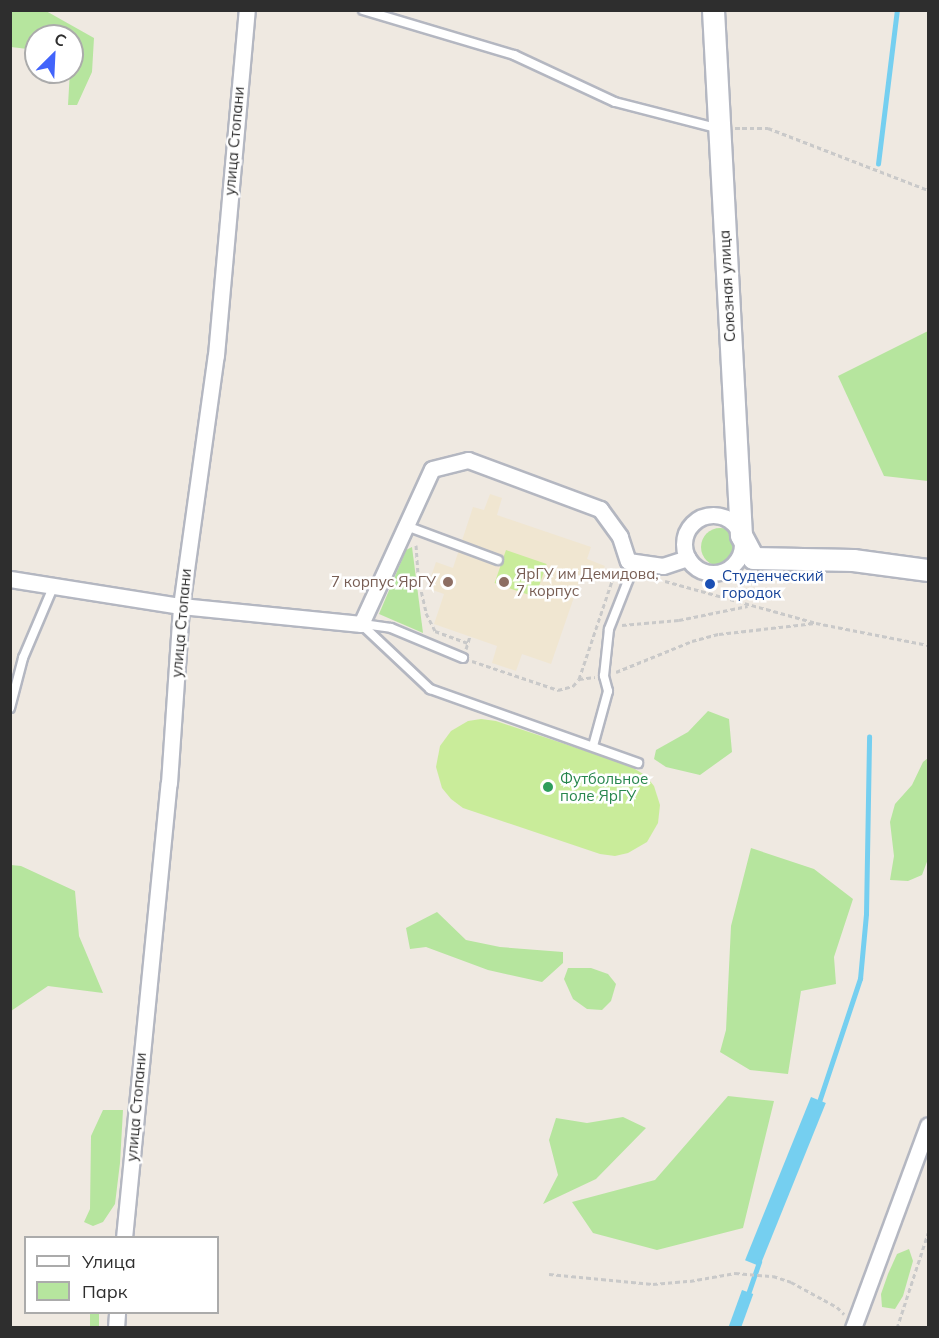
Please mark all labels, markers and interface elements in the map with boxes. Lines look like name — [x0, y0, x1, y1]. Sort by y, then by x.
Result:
north arrow — [24, 24, 84, 84]
text: С — [51, 28, 70, 51]
street label: улица Стопани — [220, 86, 248, 196]
street label: Союзная улица — [715, 229, 739, 343]
place label: ЯрГУ им Демидова, 7 корпус — [516, 564, 659, 599]
place label: Студенческий городок — [722, 566, 824, 601]
street label: улица Стопани — [167, 568, 195, 678]
place label: 7 корпус ЯрГУ — [331, 573, 436, 591]
marker: 7 корпус ЯрГУ — [441, 575, 455, 589]
marker: ЯрГУ им Демидова, 7 корпус — [497, 575, 511, 589]
marker: Студенческий городок — [703, 577, 717, 591]
place label: Футбольное поле ЯрГУ — [560, 769, 648, 804]
marker: Футбольное поле ЯрГУ — [541, 780, 555, 794]
street label: улица Стопани — [122, 1052, 150, 1162]
legend — [24, 1236, 219, 1314]
text: Улица — [82, 1250, 136, 1273]
text: Парк — [82, 1280, 127, 1303]

